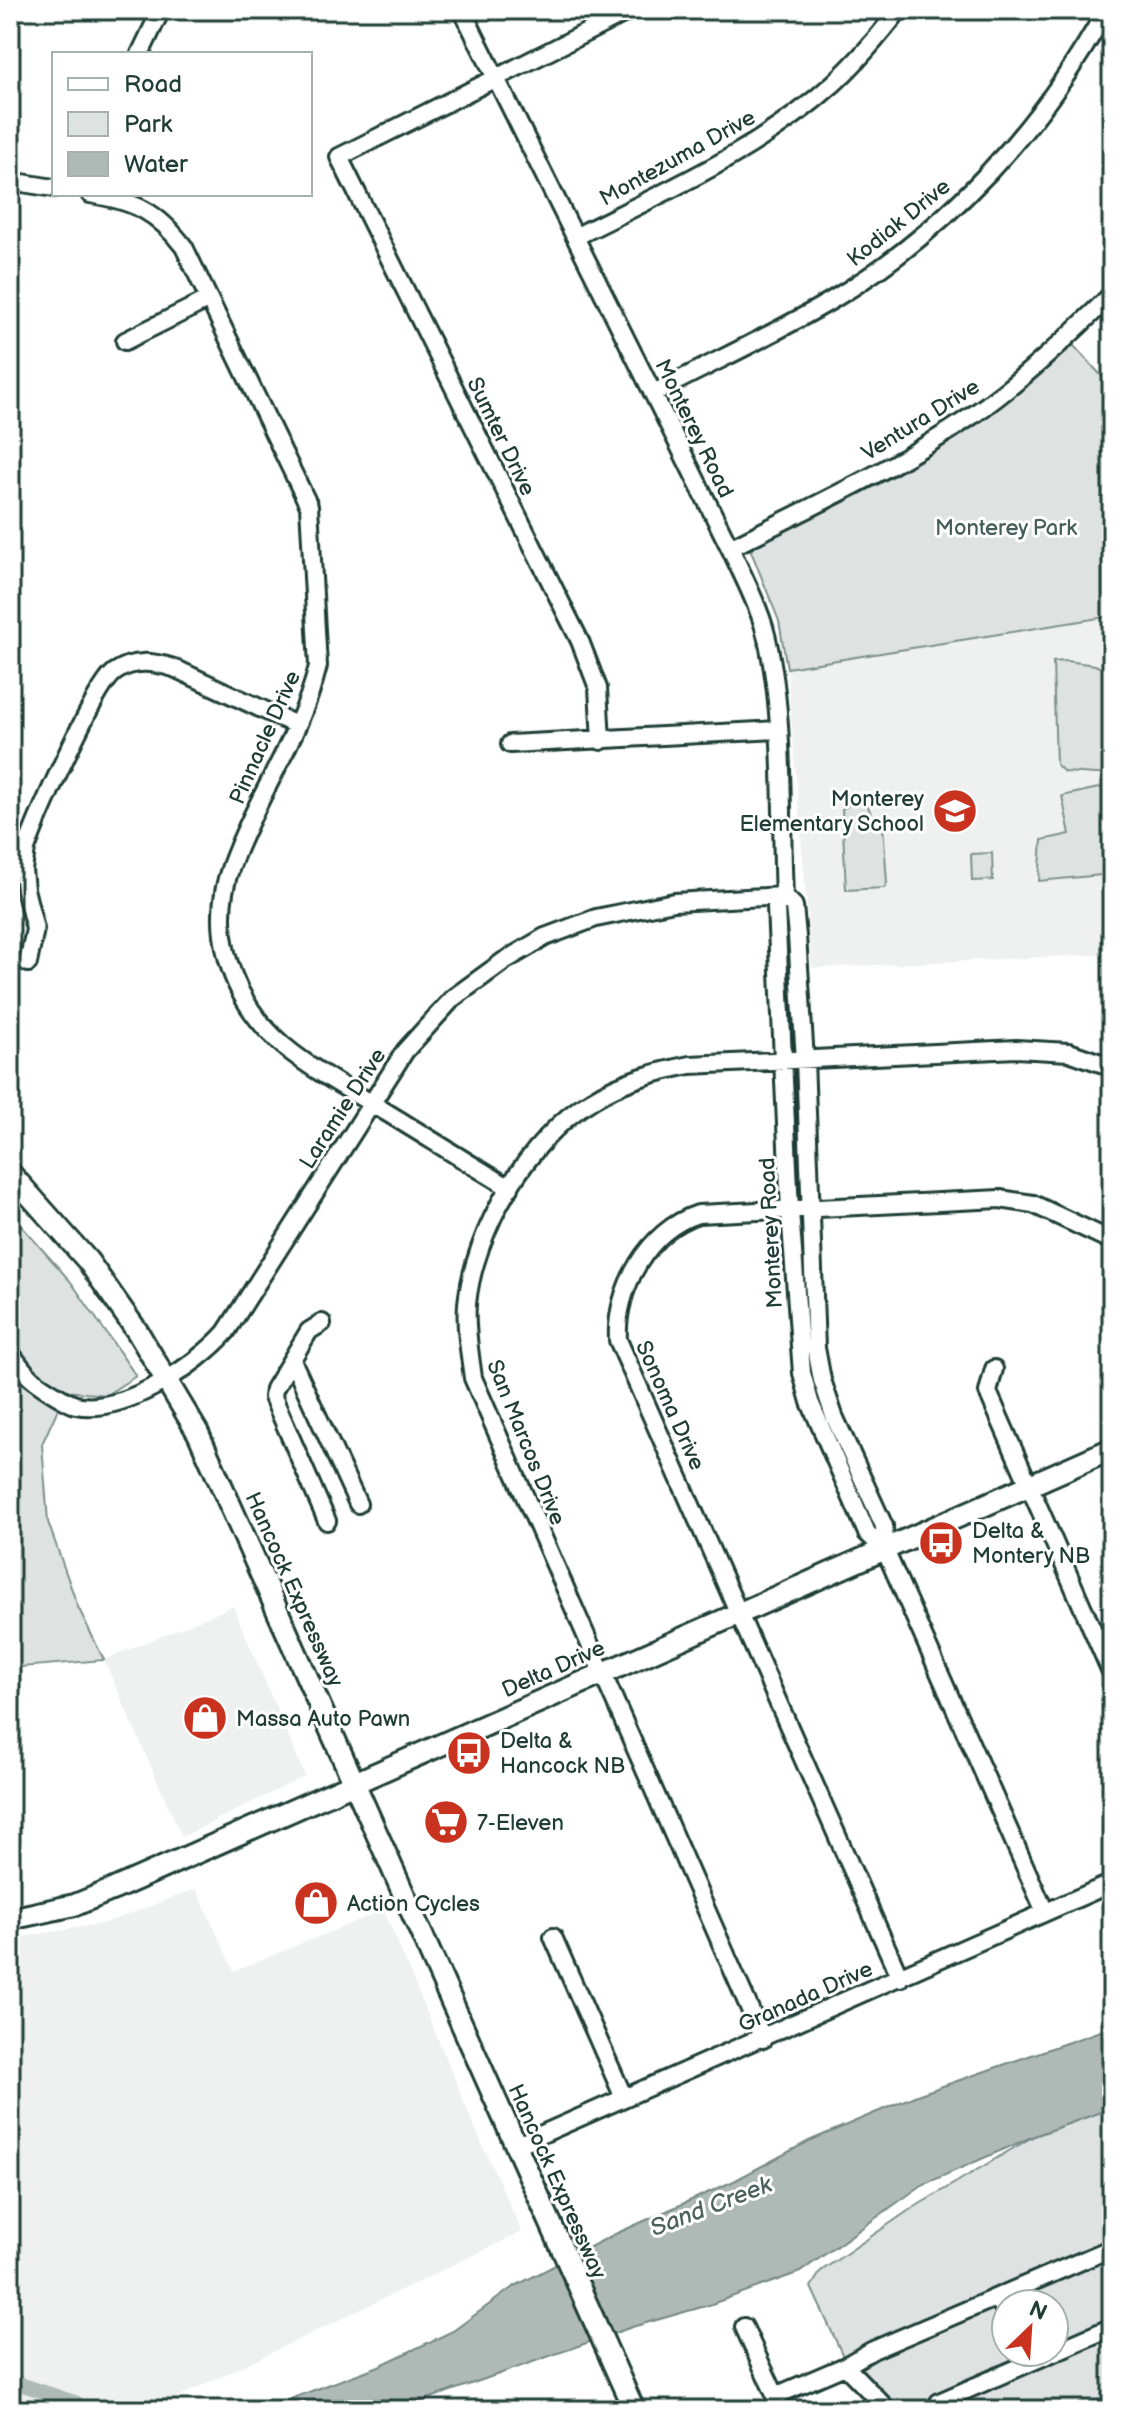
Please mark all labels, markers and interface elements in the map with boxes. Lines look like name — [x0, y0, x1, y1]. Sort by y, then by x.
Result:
legend — [52, 52, 312, 196]
text: Road — [124, 70, 182, 99]
street label: Montezuma Drive — [595, 104, 760, 212]
text: Park — [124, 110, 172, 139]
text: Water — [124, 150, 188, 179]
street label: Kodiak Drive — [842, 173, 956, 273]
street label: Monterey Road — [648, 355, 739, 502]
street label: Sumter Drive — [460, 373, 541, 500]
street label: Ventura Drive — [857, 373, 985, 467]
park label: Monterey Park — [935, 515, 1077, 542]
street label: Pinnacle Drive — [224, 667, 307, 809]
place label: Monterey Elementary School — [739, 786, 924, 838]
school or university icon: Monterey Elementary School — [931, 787, 979, 835]
street label: Laramie Drive — [294, 1043, 392, 1174]
street label: Monterey Road — [754, 1157, 789, 1309]
street label: Sonoma Drive — [629, 1337, 710, 1475]
street label: San Marcos Drive — [480, 1356, 571, 1529]
street label: Hancock Expressway — [239, 1488, 349, 1691]
place label: Delta & Montery NB — [972, 1518, 1090, 1570]
bus stop icon: Delta & Montery NB — [917, 1519, 965, 1567]
street label: Delta Drive — [498, 1635, 609, 1704]
shop icon: Massa Auto Pawn — [181, 1694, 229, 1742]
place label: Massa Auto Pawn — [236, 1706, 410, 1733]
place label: Delta & Hancock NB — [500, 1728, 625, 1780]
bus stop icon: Delta & Hancock NB — [445, 1729, 493, 1777]
supermarket icon: 7-Eleven — [422, 1798, 470, 1846]
place label: 7-Eleven — [477, 1810, 564, 1837]
shop icon: Action Cycles — [292, 1879, 340, 1927]
place label: Action Cycles — [347, 1891, 480, 1918]
street label: Granada Drive — [734, 1956, 877, 2039]
street label: Hancock Expressway — [502, 2080, 612, 2283]
water label: Sand Creek — [646, 2170, 777, 2243]
north arrow — [990, 2288, 1070, 2368]
text: N — [1025, 2296, 1051, 2327]

